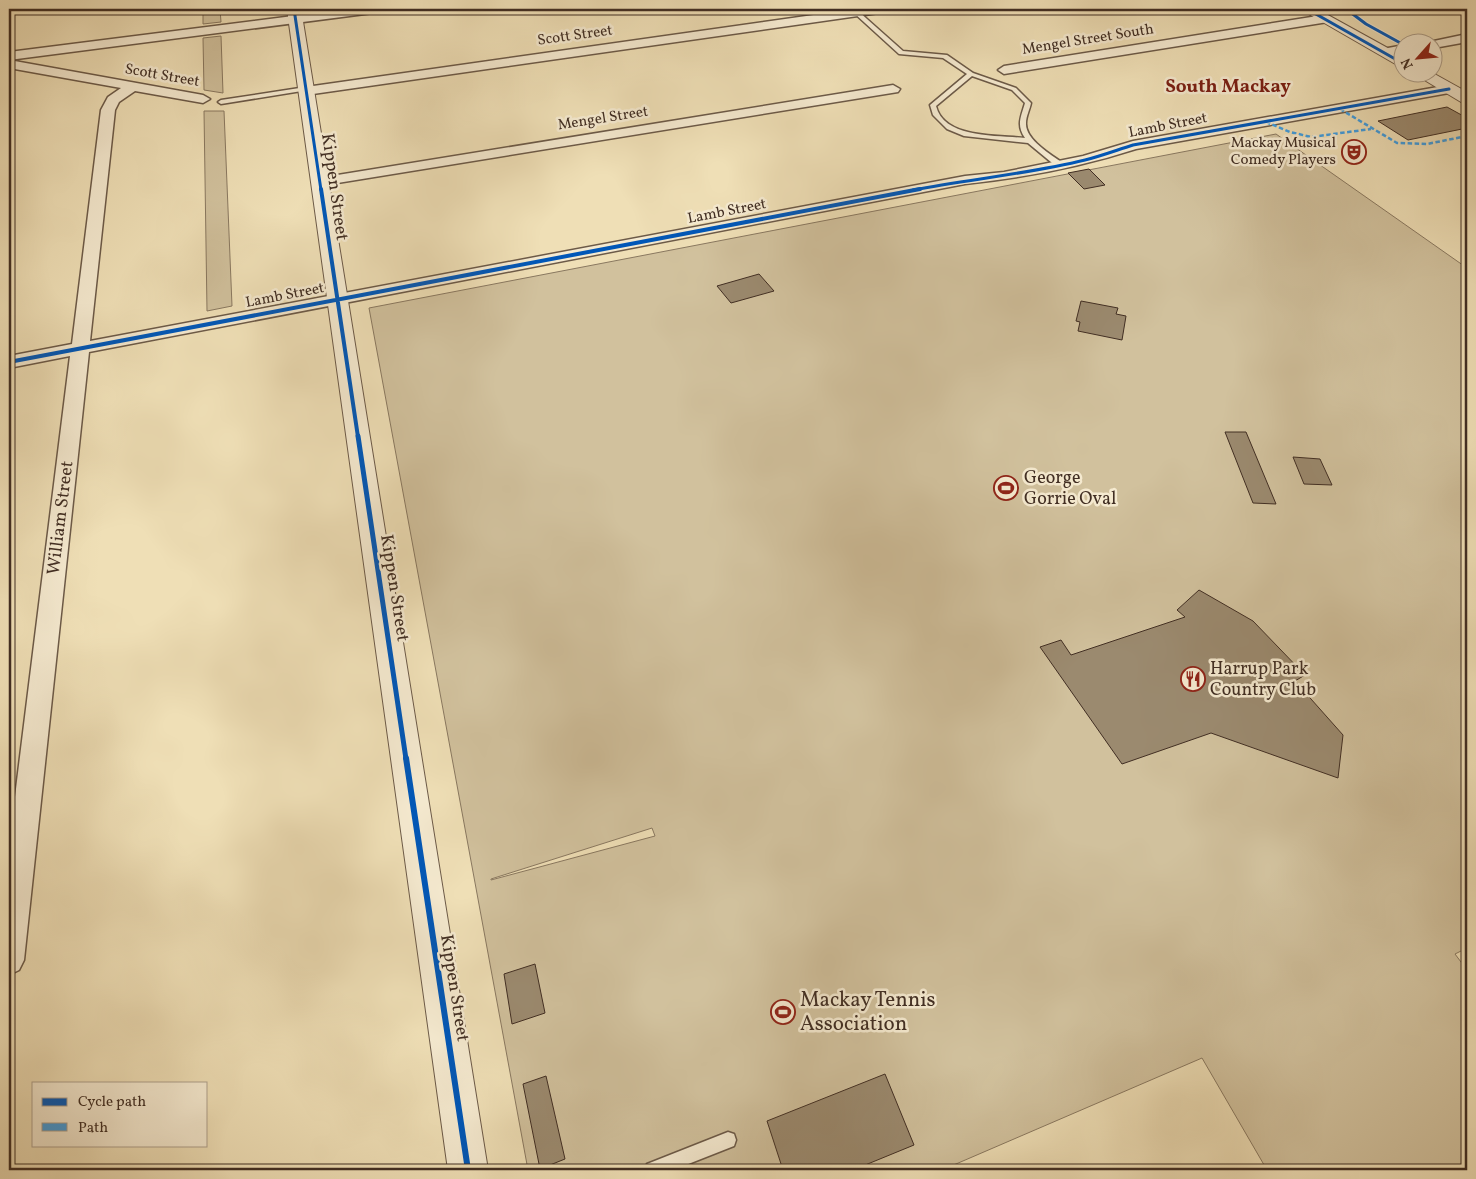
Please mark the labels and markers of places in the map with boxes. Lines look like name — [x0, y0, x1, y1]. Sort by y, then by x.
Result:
place label: Mackay Musical Comedy Players — [1231, 133, 1336, 171]
theatre icon: Mackay Musical Comedy Players — [1341, 139, 1367, 165]
place label: George Gorrie Oval — [1024, 466, 1116, 512]
sports icon: George Gorrie Oval — [993, 475, 1019, 501]
place label: Harrup Park Country Club — [1210, 657, 1316, 703]
restaurant icon: Harrup Park Country Club — [1180, 666, 1206, 692]
place label: Mackay Tennis Association — [800, 986, 936, 1039]
sports icon: Mackay Tennis Association — [770, 999, 796, 1025]

